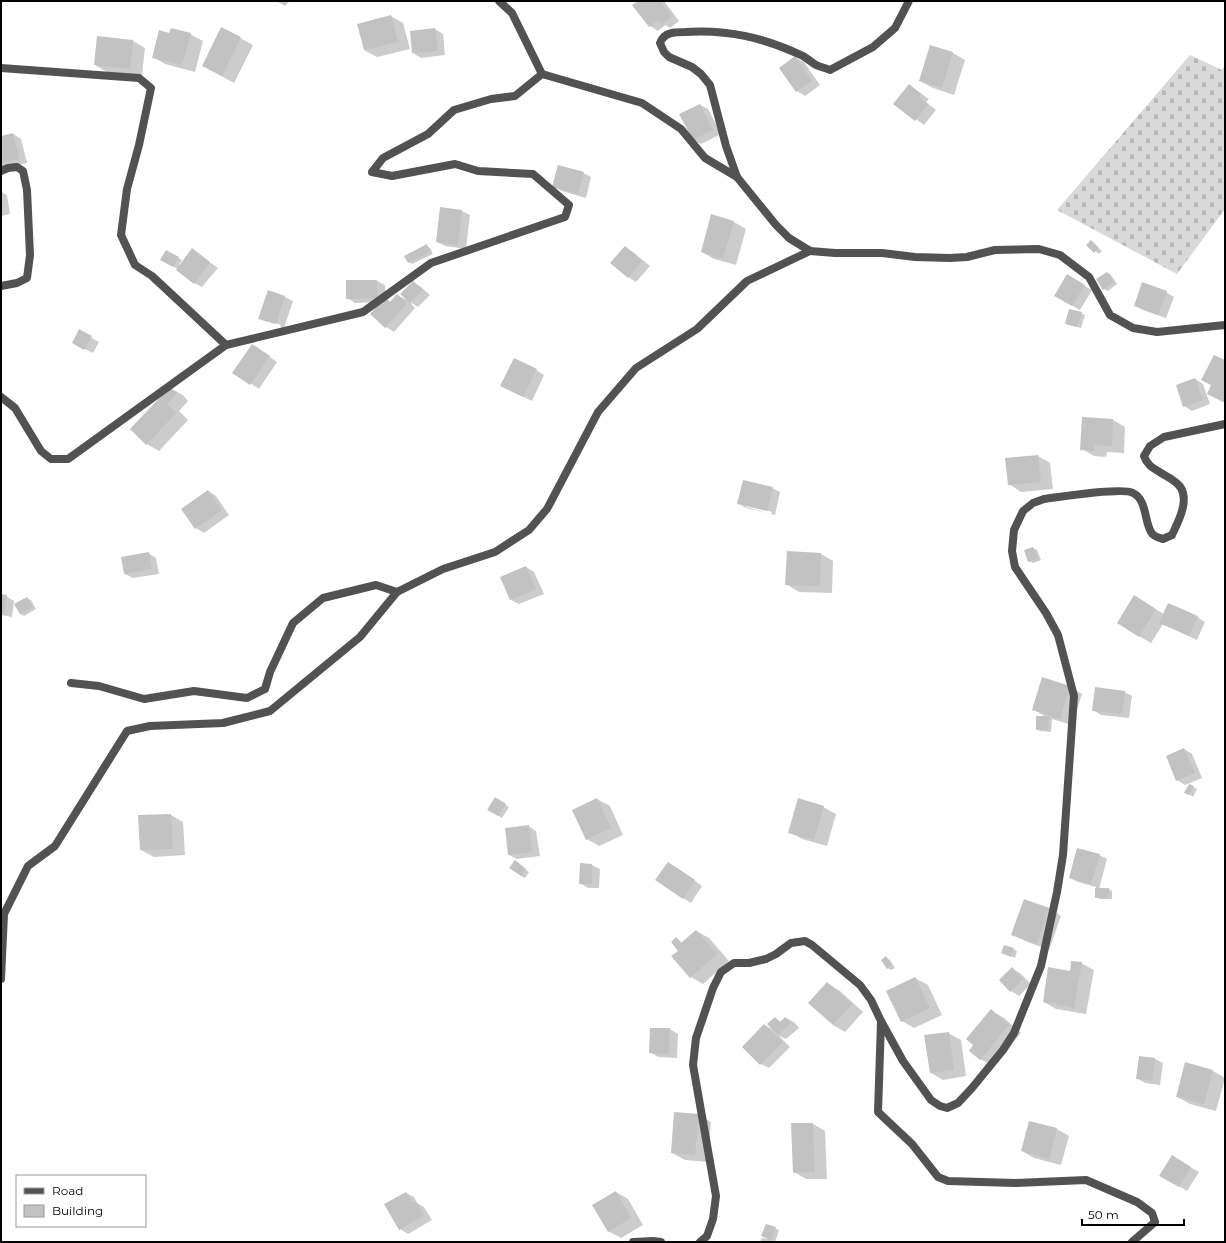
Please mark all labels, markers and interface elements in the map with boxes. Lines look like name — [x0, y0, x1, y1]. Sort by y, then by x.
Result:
legend — [16, 1175, 146, 1227]
text: Road — [52, 1183, 83, 1198]
scale bar — [1082, 1201, 1184, 1227]
text: Building — [52, 1203, 103, 1218]
text: 50 m — [1088, 1207, 1119, 1222]

